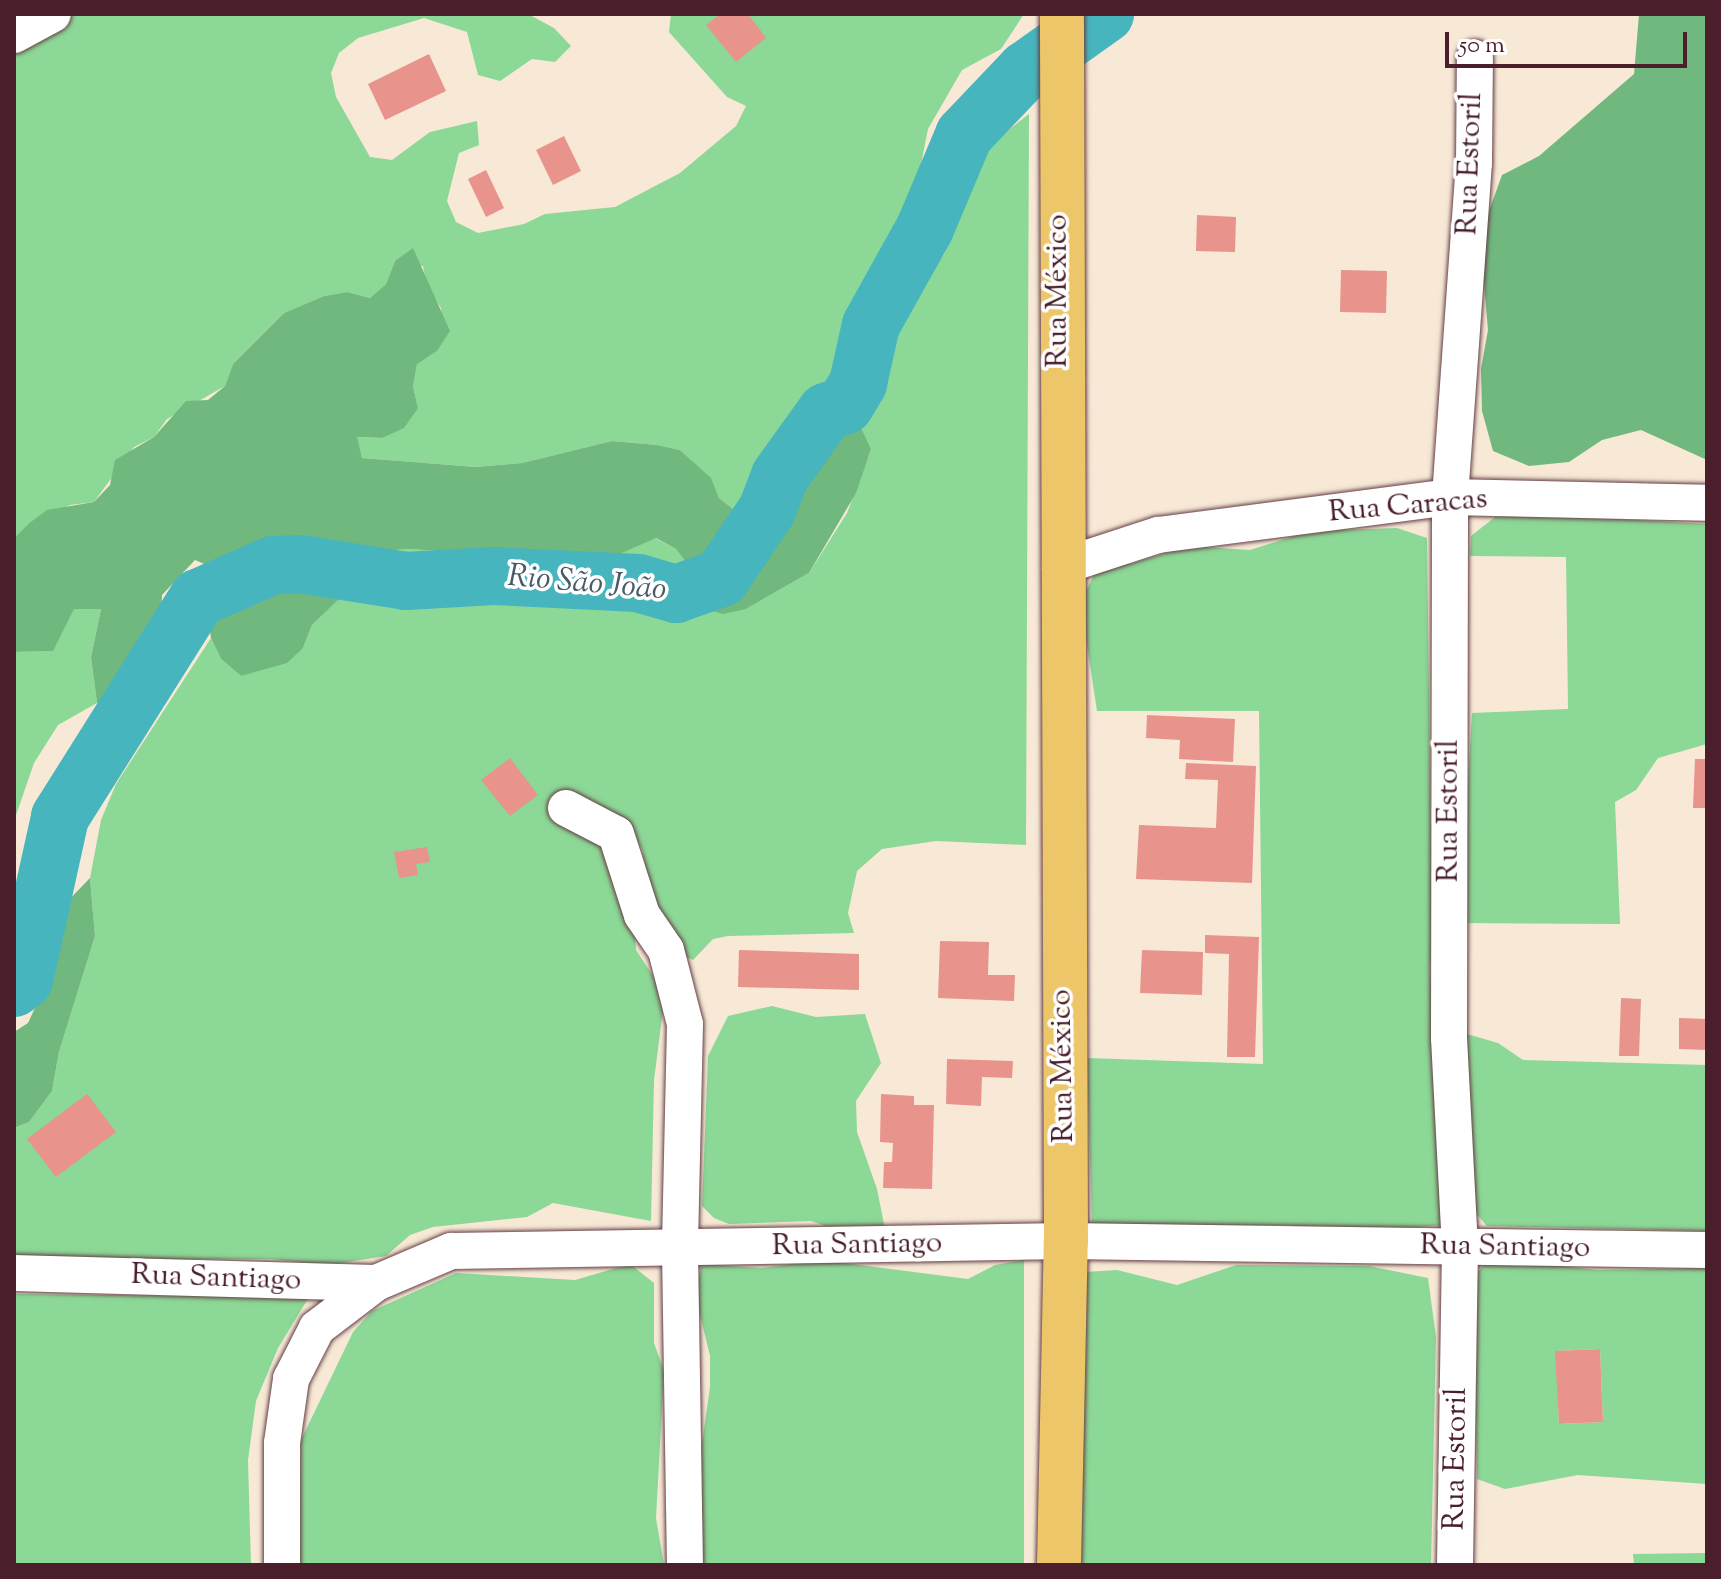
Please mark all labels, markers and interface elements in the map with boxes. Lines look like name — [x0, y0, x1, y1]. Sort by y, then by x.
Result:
scale bar — [1449, 16, 1691, 66]
text: 50 m — [1459, 29, 1505, 63]
street label: Rua Estoril — [1451, 92, 1491, 236]
street label: Rua México — [1041, 214, 1077, 368]
street label: Rua Caracas — [1327, 482, 1489, 532]
water label: Rio São João — [506, 558, 668, 610]
street label: Rua Estoril — [1432, 740, 1468, 882]
street label: Rua México — [1045, 989, 1083, 1143]
street label: Rua Santiago — [771, 1227, 943, 1265]
street label: Rua Santiago — [1419, 1229, 1591, 1267]
street label: Rua Santiago — [130, 1258, 302, 1300]
street label: Rua Estoril — [1438, 1387, 1476, 1531]

